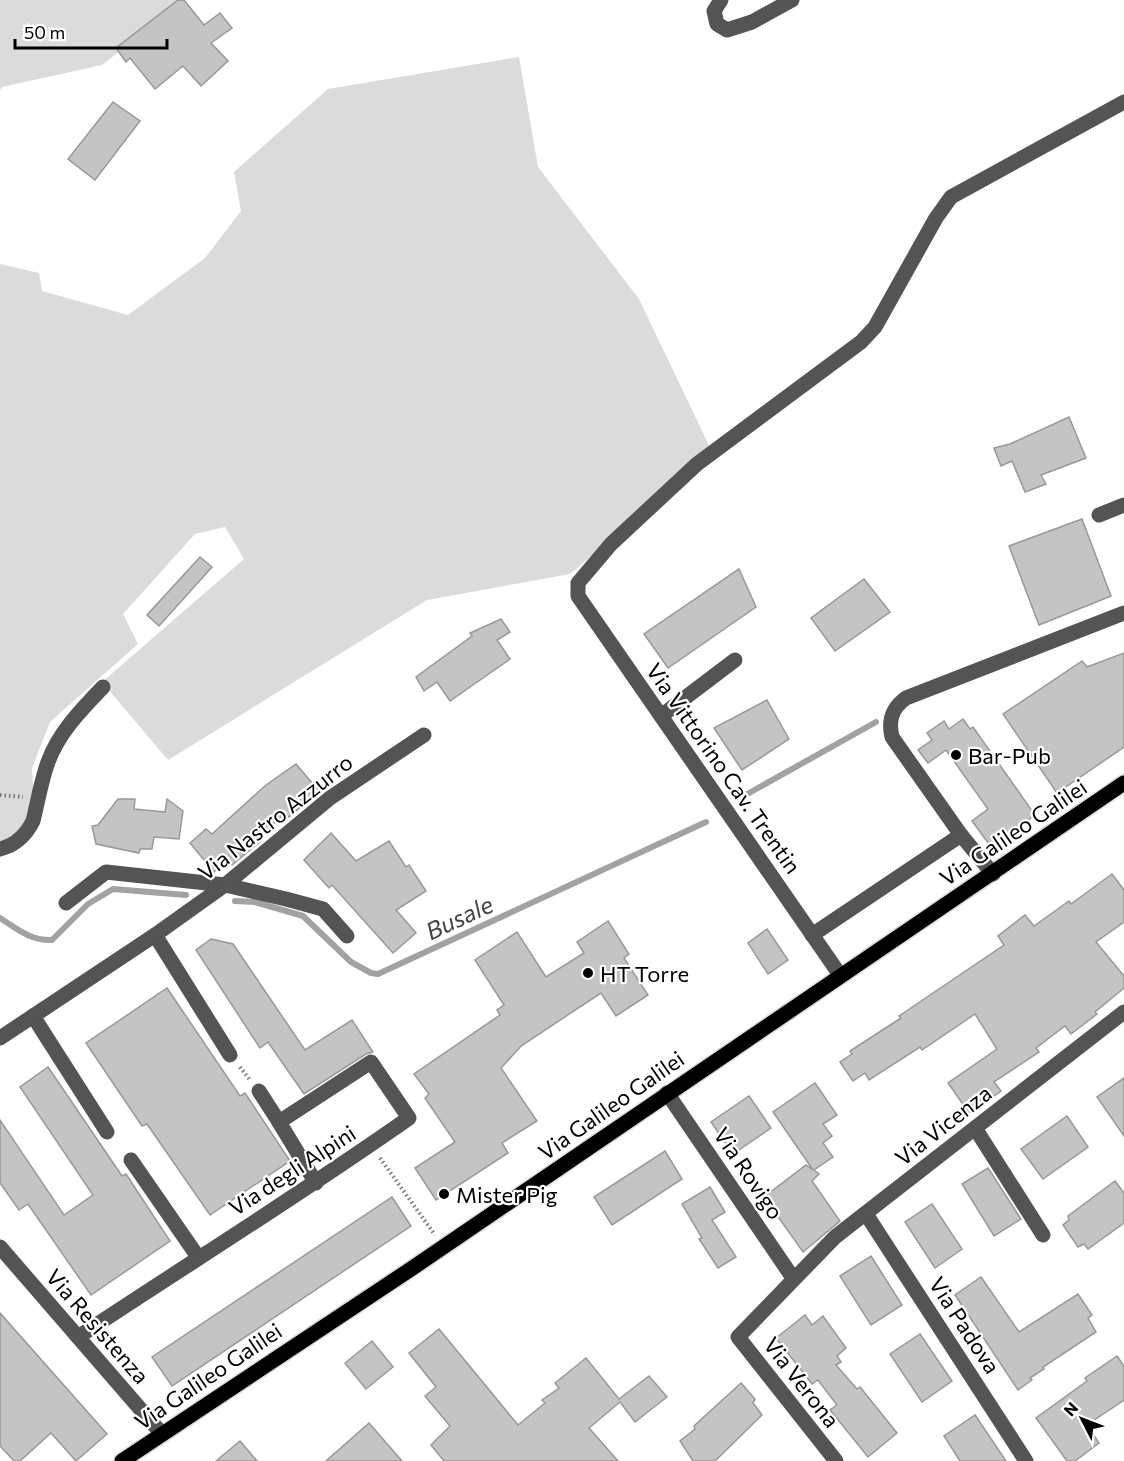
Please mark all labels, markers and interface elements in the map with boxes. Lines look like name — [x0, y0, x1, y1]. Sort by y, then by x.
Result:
scale bar — [15, 12, 166, 50]
text: 50 m — [24, 21, 65, 43]
street label: Via Vittorino Cav. Trentin — [641, 658, 807, 878]
place label: Bar-Pub — [968, 742, 1051, 769]
street label: Via Nastro Azzurro — [192, 748, 358, 886]
marker: Bar-Pub — [949, 748, 963, 762]
street label: Via Galileo Galilei — [934, 773, 1092, 891]
water label: Busale — [421, 889, 498, 945]
place label: HT Torre — [600, 960, 689, 987]
marker: HT Torre — [581, 966, 595, 980]
street label: Via Galileo Galilei — [533, 1045, 689, 1165]
street label: Via Vicenza — [889, 1079, 997, 1171]
street label: Via degli Alpini — [223, 1119, 361, 1221]
street label: Via Rovigo — [708, 1122, 790, 1224]
place label: Mister Pig — [456, 1181, 558, 1208]
marker: Mister Pig — [437, 1187, 451, 1201]
street label: Via Resistenza — [41, 1263, 155, 1389]
street label: Via Padova — [924, 1272, 1006, 1378]
street label: Via Galileo Galilei — [129, 1317, 287, 1435]
street label: Via Verona — [758, 1331, 846, 1433]
north arrow — [1052, 1389, 1112, 1449]
text: N — [1059, 1398, 1082, 1419]

